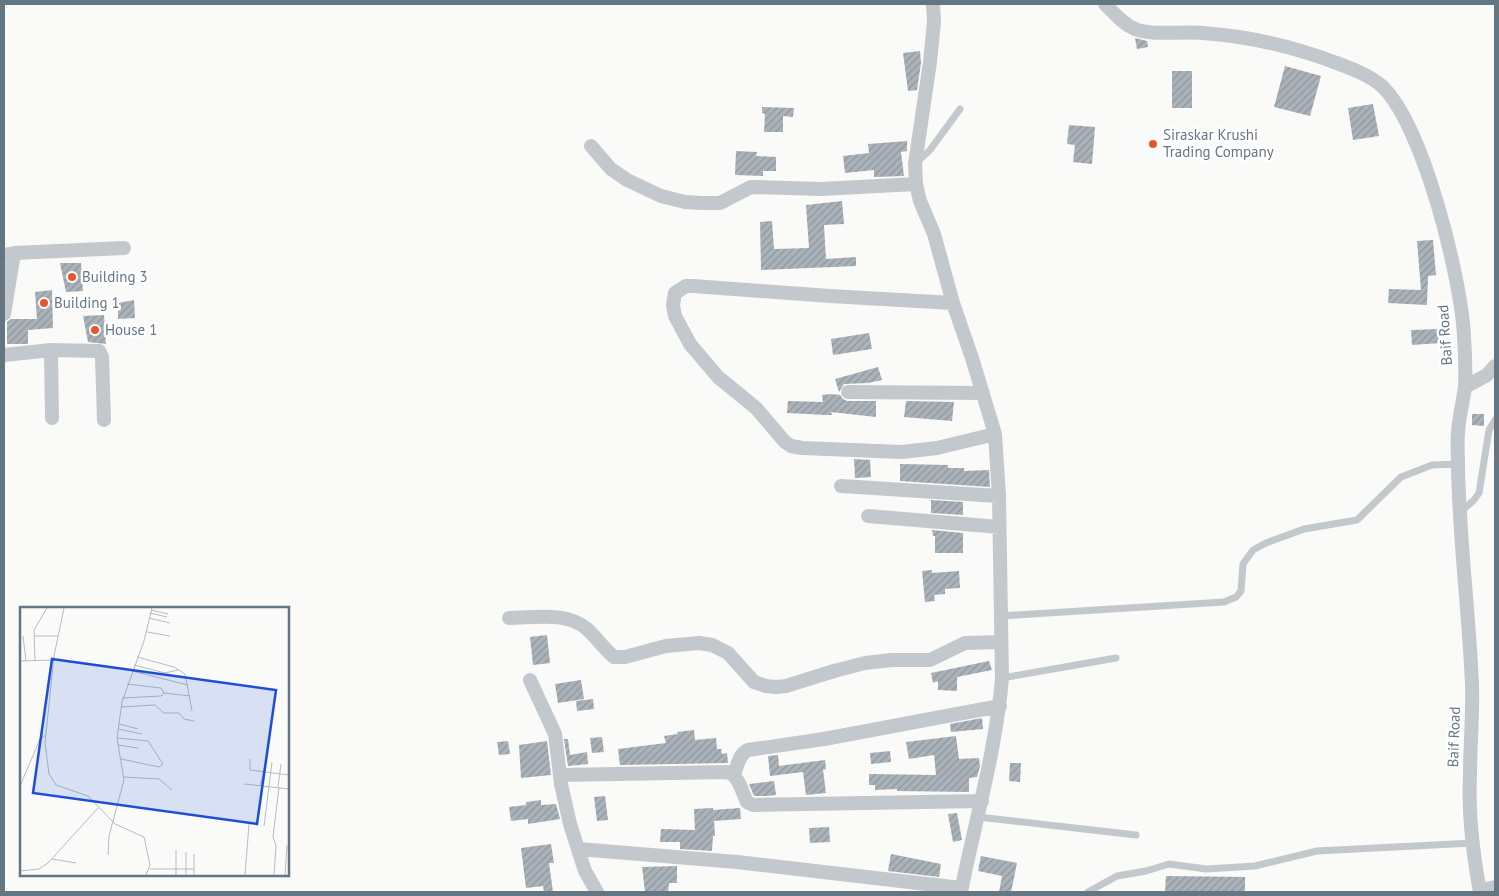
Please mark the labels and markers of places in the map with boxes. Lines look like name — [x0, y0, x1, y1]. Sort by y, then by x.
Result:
place label: Siraskar Krushi Trading Company — [1163, 125, 1274, 161]
marker: Siraskar Krushi Trading Company — [1147, 138, 1159, 150]
place label: Building 3 — [82, 267, 148, 286]
marker: Building 3 — [66, 271, 78, 283]
place label: Building 1 — [54, 293, 120, 312]
marker: Building 1 — [38, 297, 50, 309]
place label: House 1 — [105, 320, 157, 339]
marker: House 1 — [89, 324, 101, 336]

